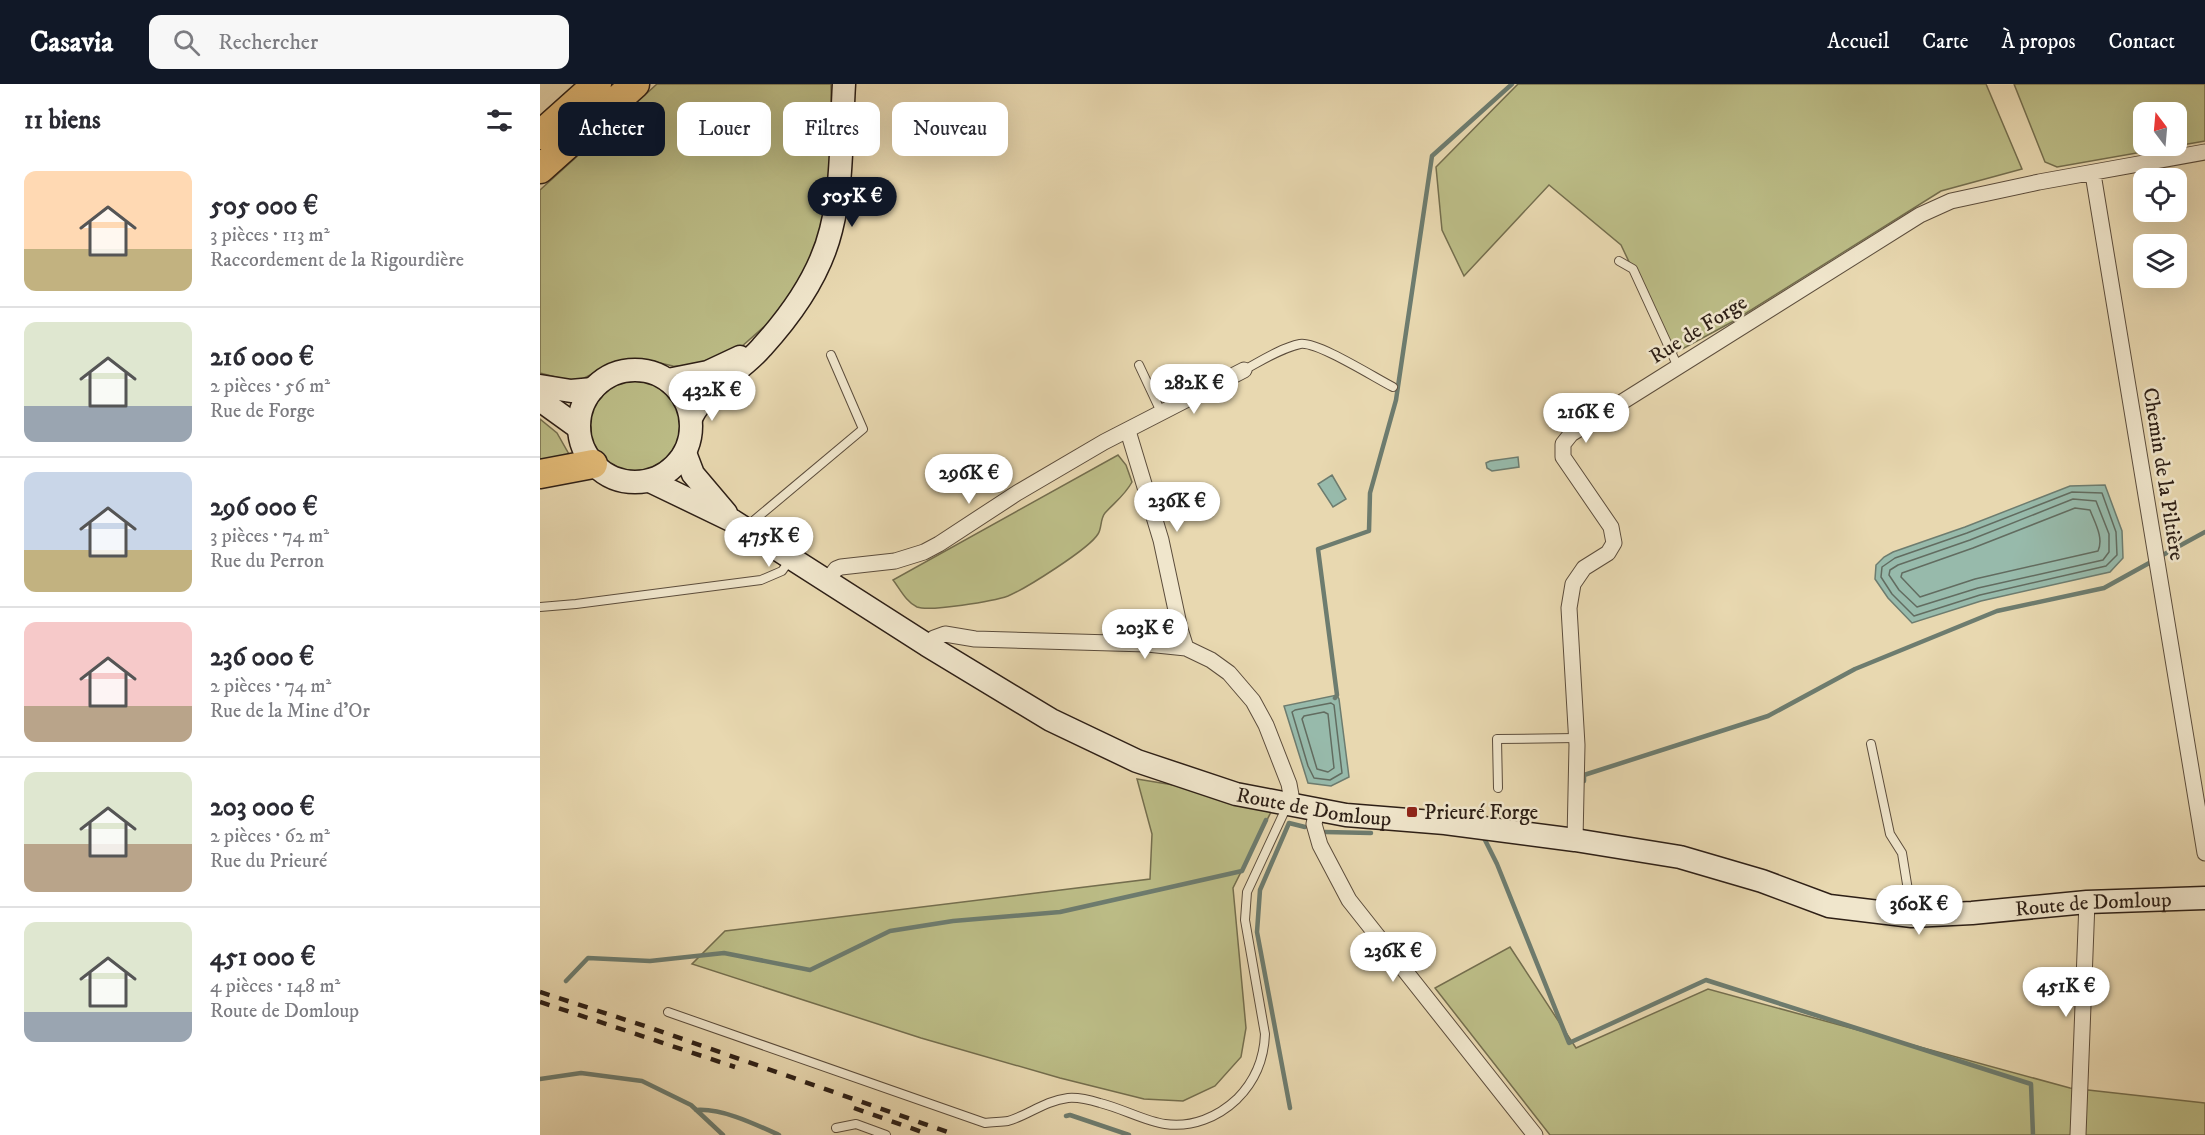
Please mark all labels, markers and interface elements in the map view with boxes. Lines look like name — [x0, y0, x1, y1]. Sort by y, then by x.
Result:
search box — [149, 15, 569, 69]
text: Casavia — [30, 25, 113, 60]
icon: search — [170, 26, 203, 59]
text: Rechercher — [218, 29, 318, 56]
text: Accueil — [1827, 29, 1889, 55]
text: Carte — [1922, 29, 1968, 55]
text: À propos — [2001, 29, 2076, 55]
text: Contact — [2109, 29, 2175, 55]
chip: Acheter — [558, 102, 665, 156]
chip: Louer — [677, 102, 771, 156]
chip: Filtres — [783, 102, 880, 156]
chip: Nouveau — [892, 102, 1008, 156]
north arrow — [2133, 102, 2187, 156]
map controls — [2133, 102, 2187, 288]
text: 11 biens — [24, 104, 101, 137]
icon: filters — [483, 104, 516, 137]
button: locate — [2133, 168, 2187, 222]
pin: 505K € — [803, 177, 901, 228]
text: 505K € — [822, 184, 882, 209]
text: 505 000 € — [210, 190, 318, 223]
icon: home — [72, 195, 144, 267]
text: 3 pièces · 113 m² — [210, 223, 330, 248]
button: layers — [2133, 234, 2187, 288]
text: Raccordement de la Rigourdière — [210, 248, 464, 273]
street label: Rue de Forge — [1645, 290, 1752, 370]
text: 216 000 € — [210, 341, 314, 374]
icon: home — [72, 346, 144, 418]
pin: 282K € — [1145, 364, 1243, 415]
pin: 432K € — [663, 371, 761, 422]
text: 282K € — [1164, 371, 1224, 396]
text: 2 pièces · 56 m² — [210, 374, 330, 399]
text: 432K € — [683, 378, 741, 403]
street label: Chemin de la Piltière — [2136, 386, 2190, 563]
pin: 216K € — [1537, 393, 1635, 444]
text: Rue de Forge — [210, 399, 315, 424]
text: 216K € — [1557, 400, 1615, 425]
pin: 296K € — [920, 454, 1018, 505]
text: 296K € — [939, 461, 999, 486]
pin: 236K € — [1128, 482, 1226, 533]
text: 236K € — [1148, 489, 1206, 514]
text: 296 000 € — [210, 491, 318, 524]
icon: home — [72, 496, 144, 568]
pin: 475K € — [720, 517, 818, 568]
text: 3 pièces · 74 m² — [210, 524, 329, 549]
text: 475K € — [738, 524, 800, 549]
text: Rue du Perron — [210, 549, 324, 574]
pin: 203K € — [1096, 609, 1194, 660]
text: 203K € — [1116, 616, 1174, 641]
text: 236 000 € — [210, 641, 314, 674]
icon: home — [72, 646, 144, 718]
text: 2 pièces · 74 m² — [210, 674, 331, 699]
text: Rue de la Mine d'Or — [210, 699, 370, 724]
street label: Route de Domloup — [1234, 782, 1392, 833]
text: 203 000 € — [210, 791, 315, 824]
icon: home — [72, 796, 144, 868]
place label: Prieuré Forge — [1424, 800, 1539, 826]
marker: Prieuré Forge — [1405, 805, 1419, 819]
text: 2 pièces · 62 m² — [210, 824, 330, 849]
text: Rue du Prieuré — [210, 849, 327, 874]
pin: 360K € — [1870, 885, 1968, 936]
street label: Route de Domloup — [2014, 887, 2172, 923]
text: 360K € — [1890, 892, 1948, 917]
pin: 236K € — [1344, 932, 1442, 983]
text: 236K € — [1364, 939, 1422, 964]
text: 451 000 € — [210, 941, 316, 974]
icon: home — [72, 946, 144, 1018]
pin: 451K € — [2017, 967, 2115, 1018]
text: 4 pièces · 148 m² — [210, 974, 340, 999]
text: 451K € — [2037, 974, 2095, 999]
text: Route de Domloup — [210, 999, 359, 1024]

